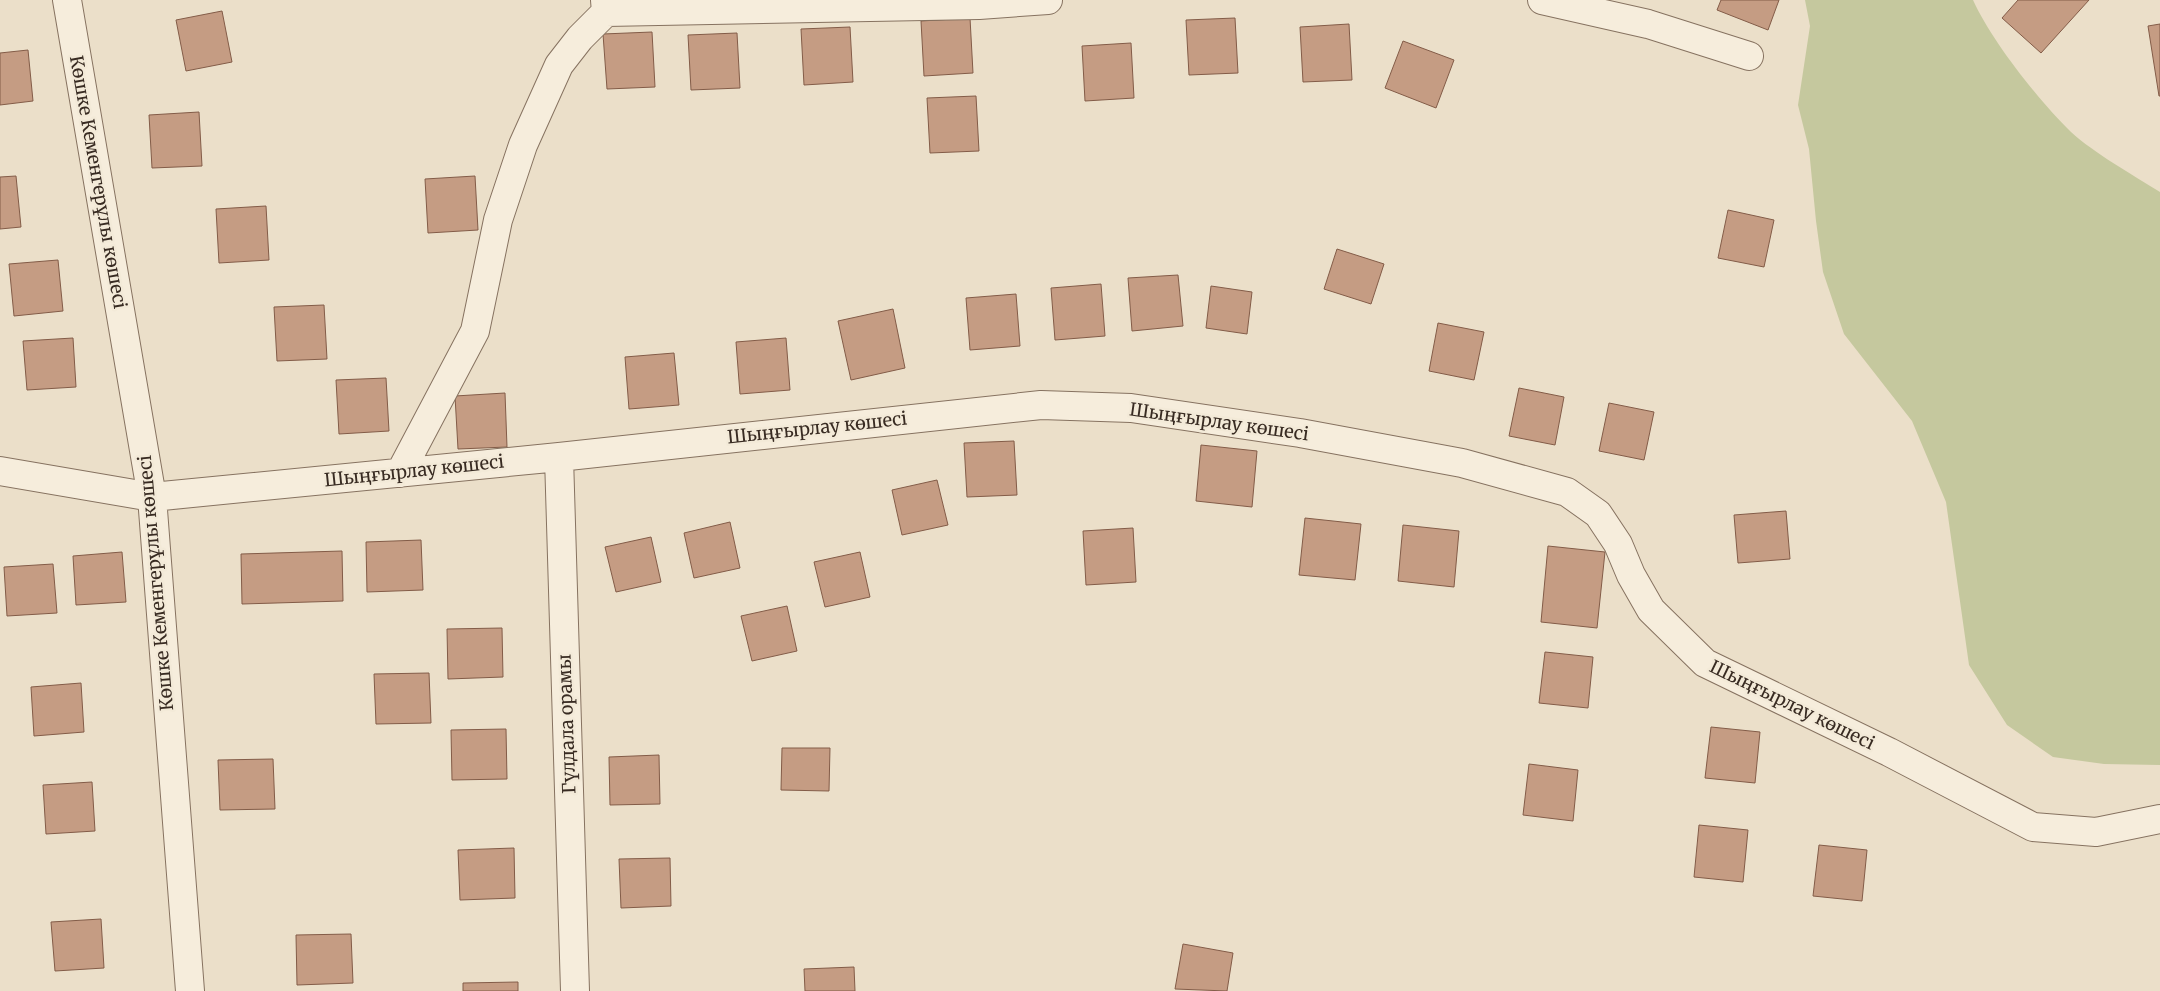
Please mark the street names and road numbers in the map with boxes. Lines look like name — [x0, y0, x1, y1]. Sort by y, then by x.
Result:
street label: Көшке Кеменгерұлы көшесі — [65, 54, 132, 310]
street label: Шыңғырлау көшесі — [1128, 398, 1310, 446]
street label: Шыңғырлау көшесі — [726, 407, 908, 448]
street label: Шыңғырлау көшесі — [323, 450, 505, 491]
street label: Көшке Кеменгерұлы көшесі — [133, 454, 178, 712]
street label: Гүлдала орамы — [553, 654, 580, 794]
street label: Шыңғырлау көшесі — [1706, 655, 1879, 755]

